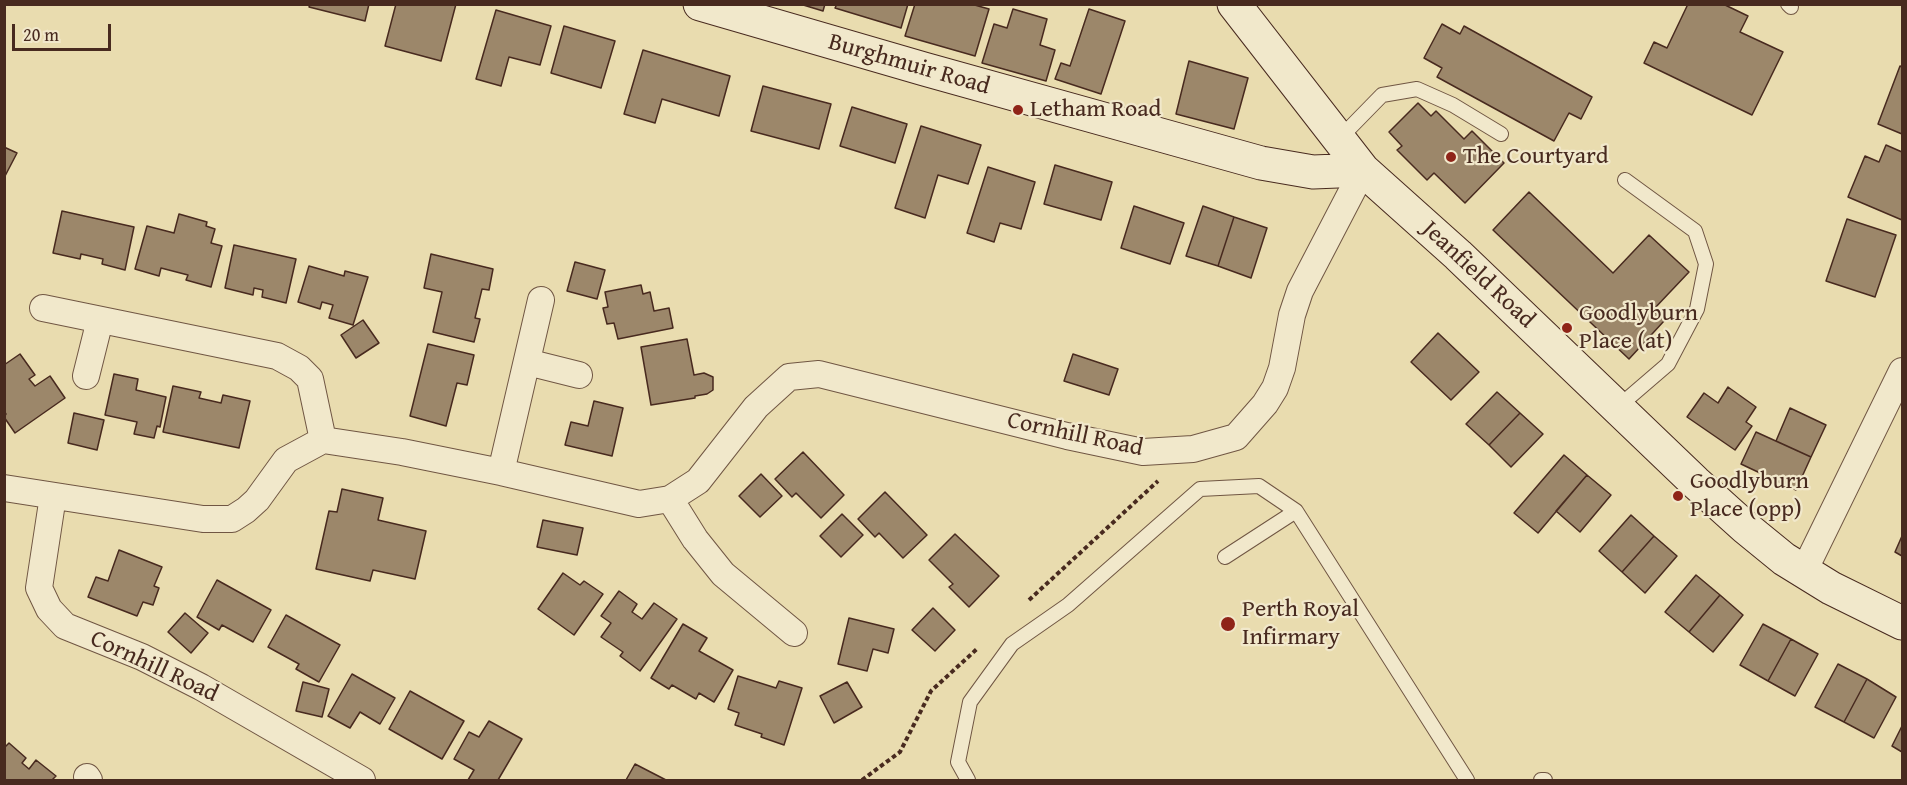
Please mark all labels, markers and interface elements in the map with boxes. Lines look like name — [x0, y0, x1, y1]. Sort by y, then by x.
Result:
scale bar — [15, 12, 114, 50]
text: 20 m — [23, 21, 59, 48]
street label: Burghmuir Road — [825, 28, 993, 102]
place label: Letham Road — [1030, 96, 1161, 124]
marker: Letham Road — [1011, 103, 1025, 117]
place label: The Courtyard — [1463, 143, 1609, 171]
marker: The Courtyard — [1444, 150, 1458, 164]
street label: Jeanfield Road — [1415, 215, 1541, 335]
place label: Goodlyburn Place (at) — [1579, 300, 1698, 356]
marker: Goodlyburn Place (at) — [1560, 321, 1574, 335]
street label: Cornhill Road — [1005, 407, 1145, 463]
place label: Goodlyburn Place (opp) — [1690, 468, 1809, 524]
marker: Goodlyburn Place (opp) — [1671, 489, 1685, 503]
place label: Perth Royal Infirmary — [1242, 596, 1359, 652]
marker: Perth Royal Infirmary — [1219, 615, 1237, 633]
street label: Cornhill Road — [85, 625, 223, 709]

